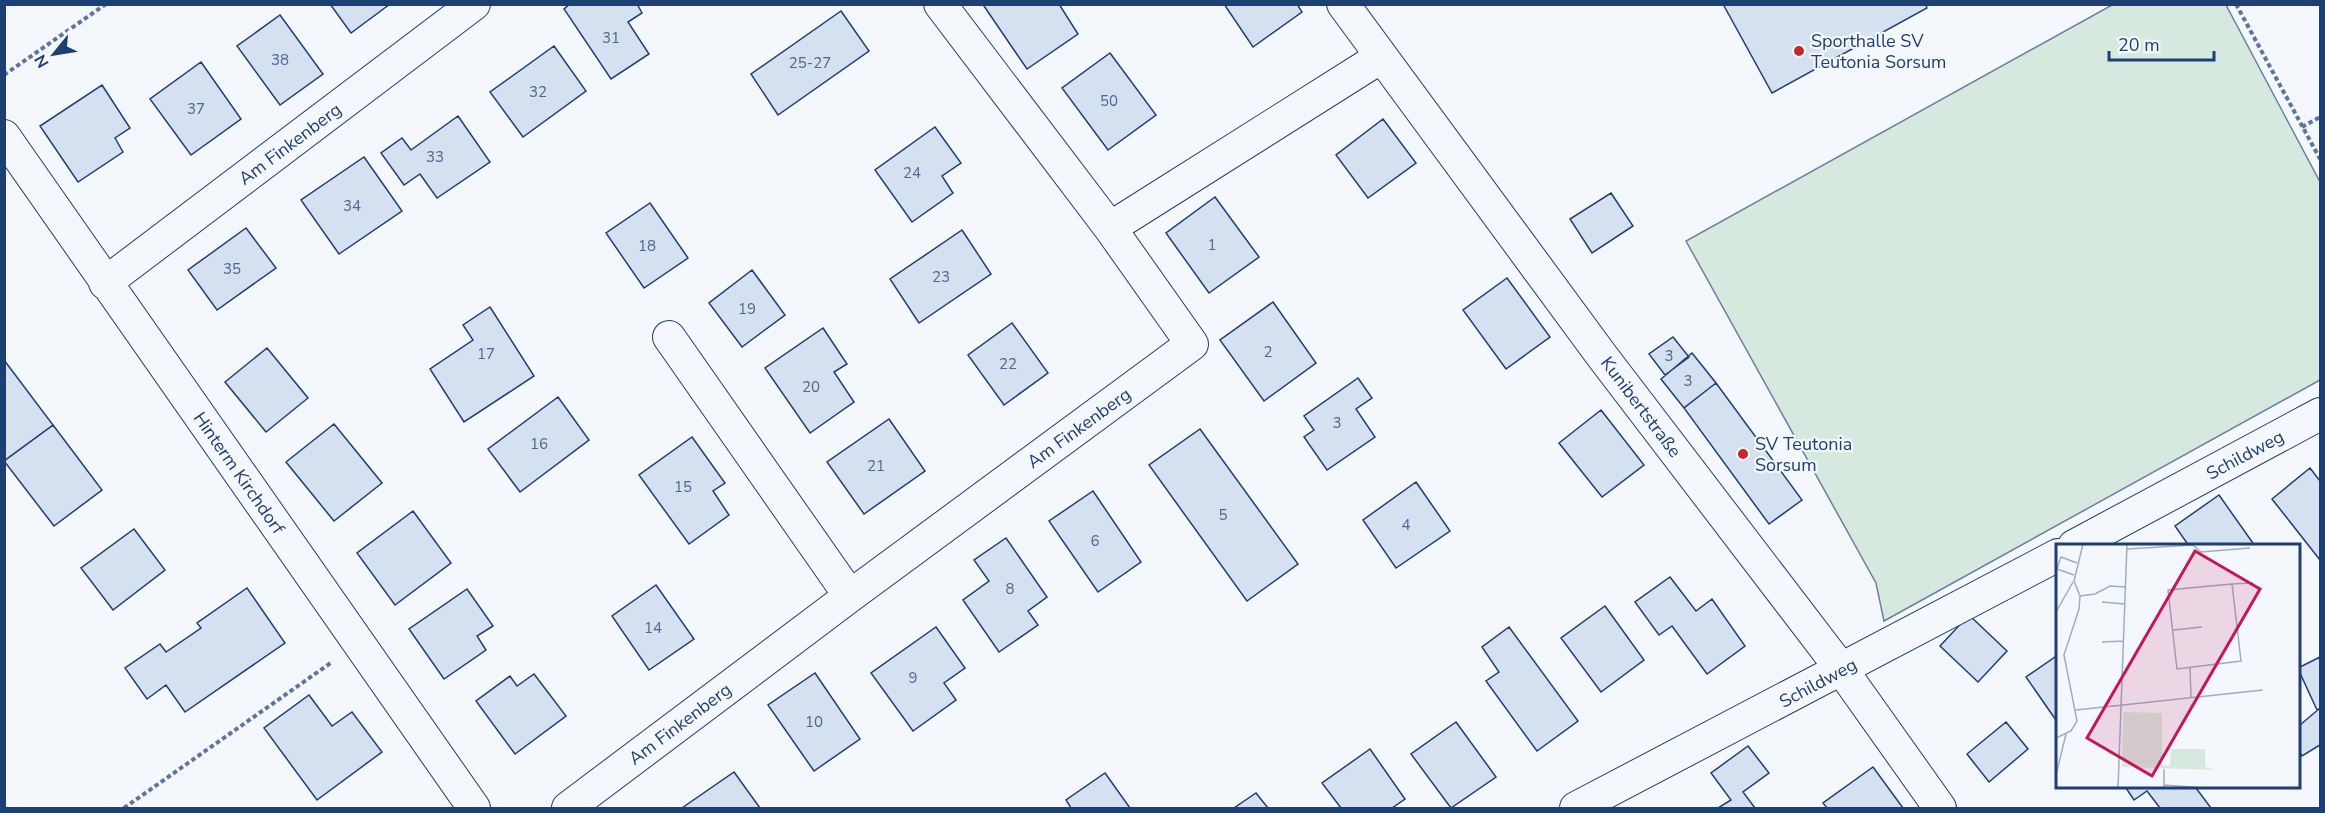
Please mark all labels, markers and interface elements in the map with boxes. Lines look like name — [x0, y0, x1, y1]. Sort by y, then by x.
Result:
north arrow — [24, 24, 84, 84]
scale bar — [2109, 24, 2214, 62]
house number: 31 — [602, 28, 620, 48]
place label: Sporthalle SV Teutonia Sorsum — [1811, 29, 1947, 74]
text: 20 m — [2118, 33, 2160, 57]
marker: Sporthalle SV Teutonia Sorsum — [1792, 44, 1806, 58]
text: N — [29, 50, 54, 72]
house number: 38 — [271, 50, 289, 70]
house number: 25-27 — [789, 53, 831, 73]
house number: 32 — [529, 82, 547, 102]
house number: 50 — [1100, 91, 1118, 111]
street label: Am Finkenberg — [234, 97, 346, 191]
house number: 37 — [187, 99, 205, 119]
house number: 33 — [426, 147, 444, 167]
house number: 24 — [903, 163, 921, 183]
house number: 34 — [343, 196, 361, 216]
house number: 1 — [1207, 235, 1217, 255]
house number: 18 — [638, 236, 656, 256]
house number: 35 — [223, 259, 241, 279]
house number: 23 — [932, 267, 950, 287]
house number: 19 — [738, 299, 756, 319]
house number: 2 — [1263, 342, 1273, 362]
house number: 17 — [477, 344, 495, 364]
house number: 3 — [1664, 346, 1674, 366]
street label: Kunibertstraße — [1595, 352, 1687, 462]
house number: 22 — [999, 354, 1017, 374]
house number: 3 — [1683, 371, 1693, 391]
house number: 20 — [802, 377, 820, 397]
street label: Am Finkenberg — [1022, 382, 1136, 474]
street label: Hinterm Kirchdorf — [188, 407, 291, 540]
house number: 3 — [1332, 413, 1342, 433]
street label: Schildweg — [2202, 425, 2288, 485]
place label: SV Teutonia Sorsum — [1755, 432, 1852, 477]
house number: 16 — [530, 434, 548, 454]
marker: SV Teutonia Sorsum — [1736, 447, 1750, 461]
house number: 21 — [867, 456, 885, 476]
house number: 15 — [674, 477, 692, 497]
house number: 5 — [1218, 505, 1228, 525]
house number: 4 — [1401, 515, 1411, 535]
house number: 6 — [1090, 531, 1100, 551]
inset map — [2056, 544, 2301, 789]
house number: 8 — [1005, 579, 1015, 599]
house number: 14 — [644, 618, 662, 638]
street label: Schildweg — [1775, 653, 1861, 713]
house number: 9 — [908, 668, 918, 688]
street label: Am Finkenberg — [624, 677, 736, 771]
house number: 10 — [805, 712, 823, 732]

